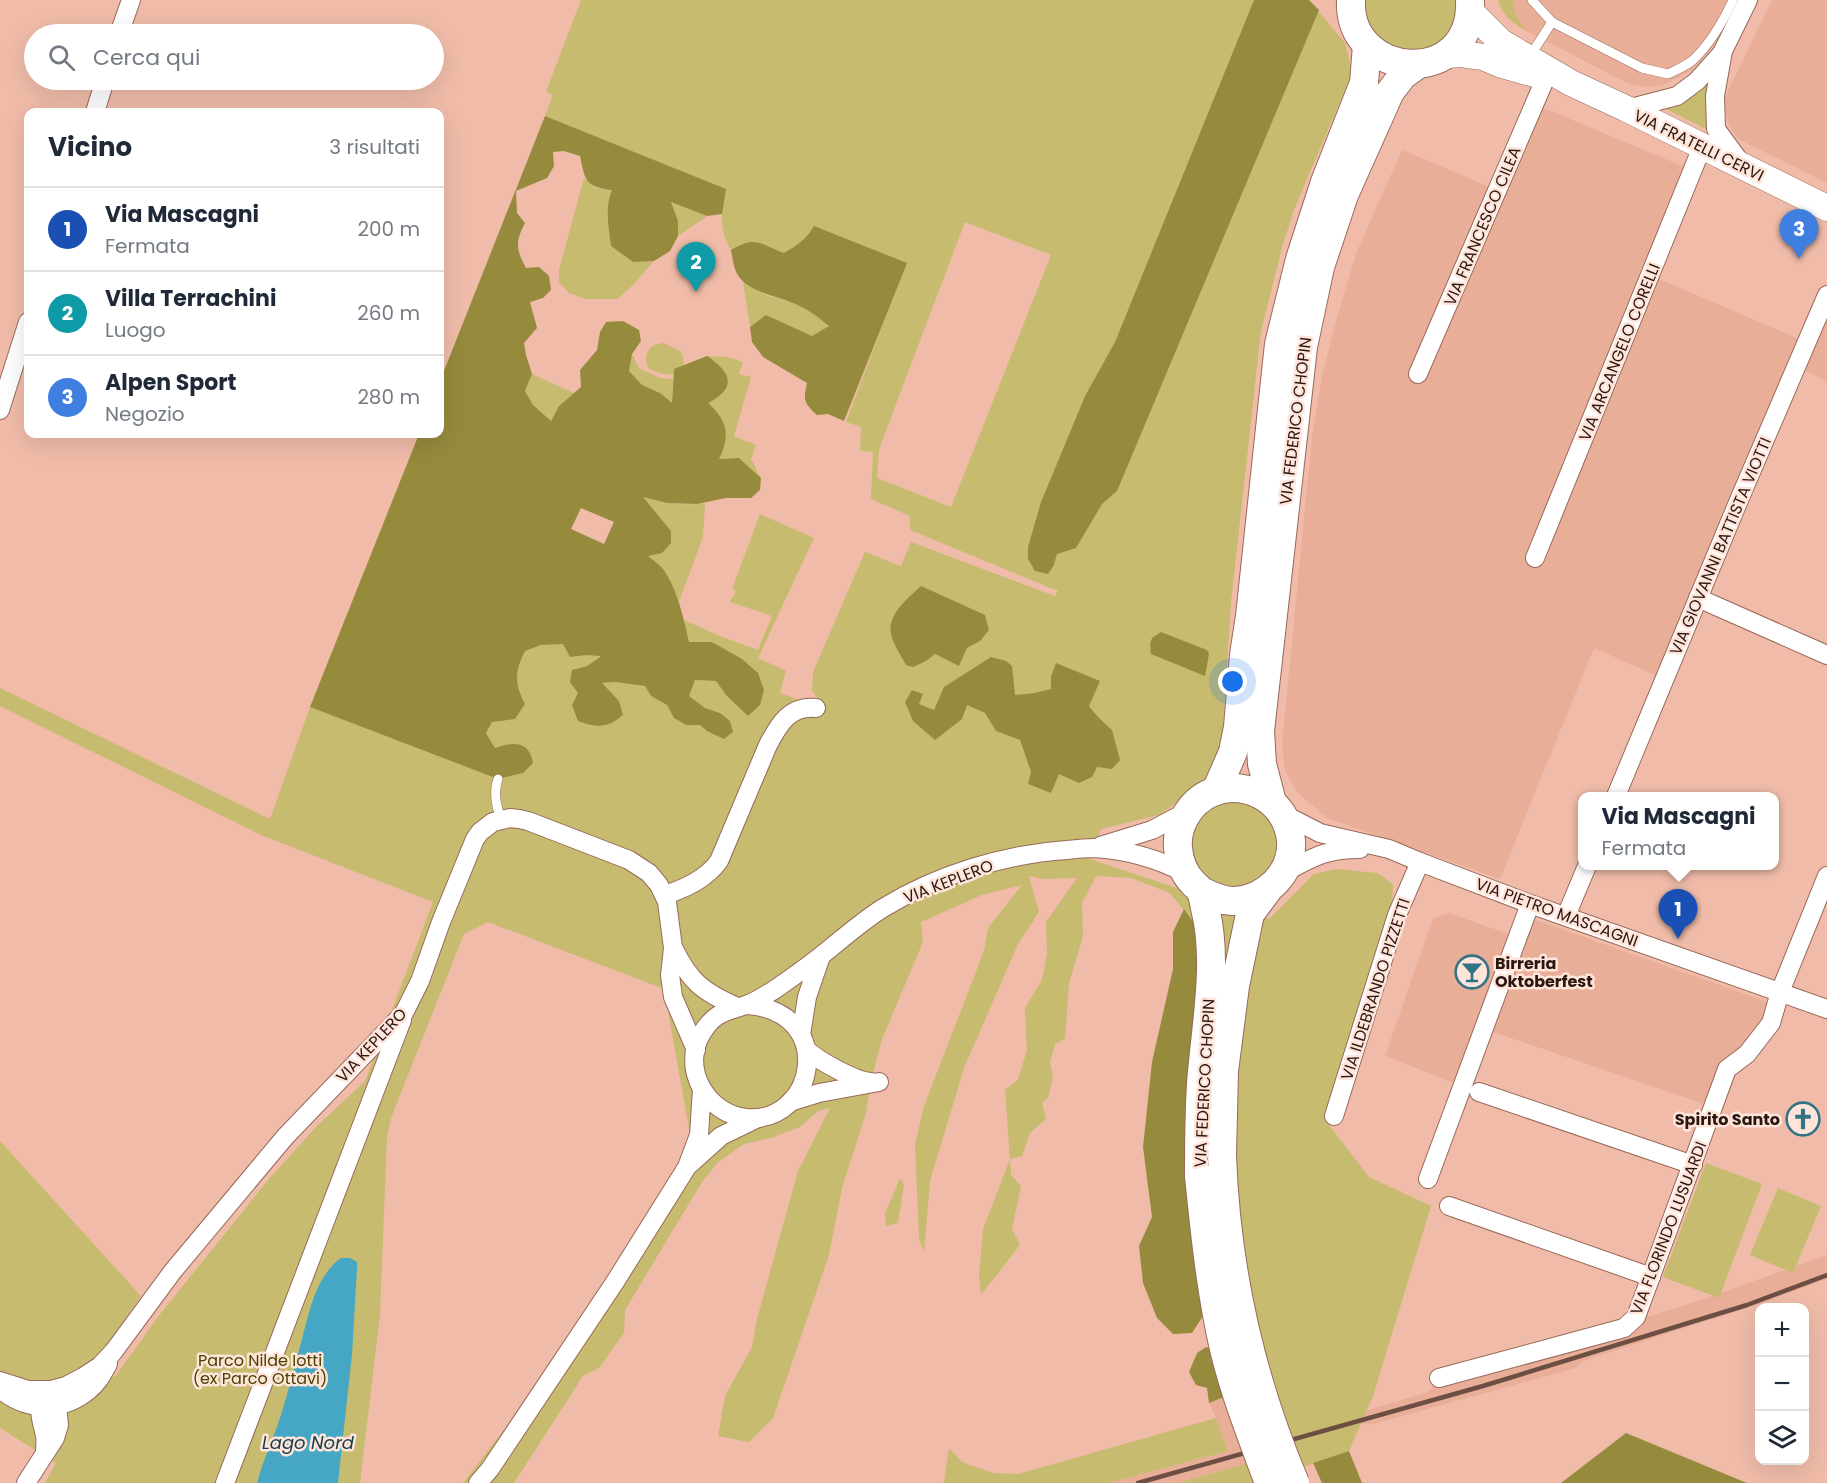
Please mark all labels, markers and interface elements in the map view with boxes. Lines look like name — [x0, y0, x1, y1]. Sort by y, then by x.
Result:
search box — [24, 24, 444, 90]
icon: search — [45, 41, 78, 74]
text: Cerca qui — [93, 42, 200, 73]
street label: VIA FRATELLI CERVI — [1630, 104, 1768, 187]
text: Vicino — [48, 129, 132, 165]
text: 3 risultati — [329, 133, 420, 161]
street label: VIA FRANCESCO CILEA — [1438, 143, 1527, 309]
text: Via Mascagni — [105, 199, 259, 230]
pin: 3 — [1780, 210, 1818, 259]
text: 1 — [64, 215, 71, 243]
text: 200 m — [357, 215, 420, 243]
text: Fermata — [105, 232, 190, 260]
pin: 2 — [676, 242, 716, 292]
street label: VIA ARCANGELO CORELLI — [1573, 260, 1666, 444]
text: Villa Terrachini — [105, 283, 276, 314]
text: 2 — [62, 299, 73, 327]
text: 260 m — [357, 299, 420, 327]
text: Luogo — [105, 316, 166, 344]
street label: VIA FEDERICO CHOPIN — [1274, 336, 1317, 506]
text: Alpen Sport — [105, 367, 237, 398]
text: 3 — [61, 383, 74, 411]
text: 280 m — [357, 383, 420, 411]
text: Negozio — [105, 400, 185, 428]
street label: VIA GIOVANNI BATTISTA VIOTTI — [1664, 434, 1777, 659]
your location — [1218, 667, 1247, 696]
popup — [1578, 792, 1779, 870]
text: Via Mascagni — [1601, 801, 1756, 832]
text: Fermata — [1601, 834, 1686, 862]
street label: VIA KEPLERO — [900, 854, 996, 909]
street label: VIA PIETRO MASCAGNI — [1472, 872, 1641, 953]
pin: 1 — [1658, 890, 1698, 939]
street label: VIA ILDEBRANDO PIZZETTI — [1335, 895, 1416, 1083]
place label: Birreria Oktoberfest — [1495, 952, 1593, 993]
bar icon: Birreria Oktoberfest — [1454, 954, 1490, 990]
street label: VIA FEDERICO CHOPIN — [1189, 998, 1220, 1168]
street label: VIA KEPLERO — [331, 1003, 412, 1088]
church icon: Spirito Santo — [1785, 1101, 1821, 1137]
place label: Spirito Santo — [1675, 1108, 1780, 1131]
street label: VIA FLORINDO LUSUARDI — [1625, 1138, 1712, 1318]
map controls — [1755, 1303, 1809, 1465]
button: + — [1755, 1303, 1809, 1357]
park label: Parco Nilde Iotti (ex Parco Ottavi) — [193, 1349, 327, 1390]
button: − — [1755, 1357, 1809, 1411]
button: layers — [1755, 1411, 1809, 1465]
water label: Lago Nord — [262, 1430, 355, 1455]

